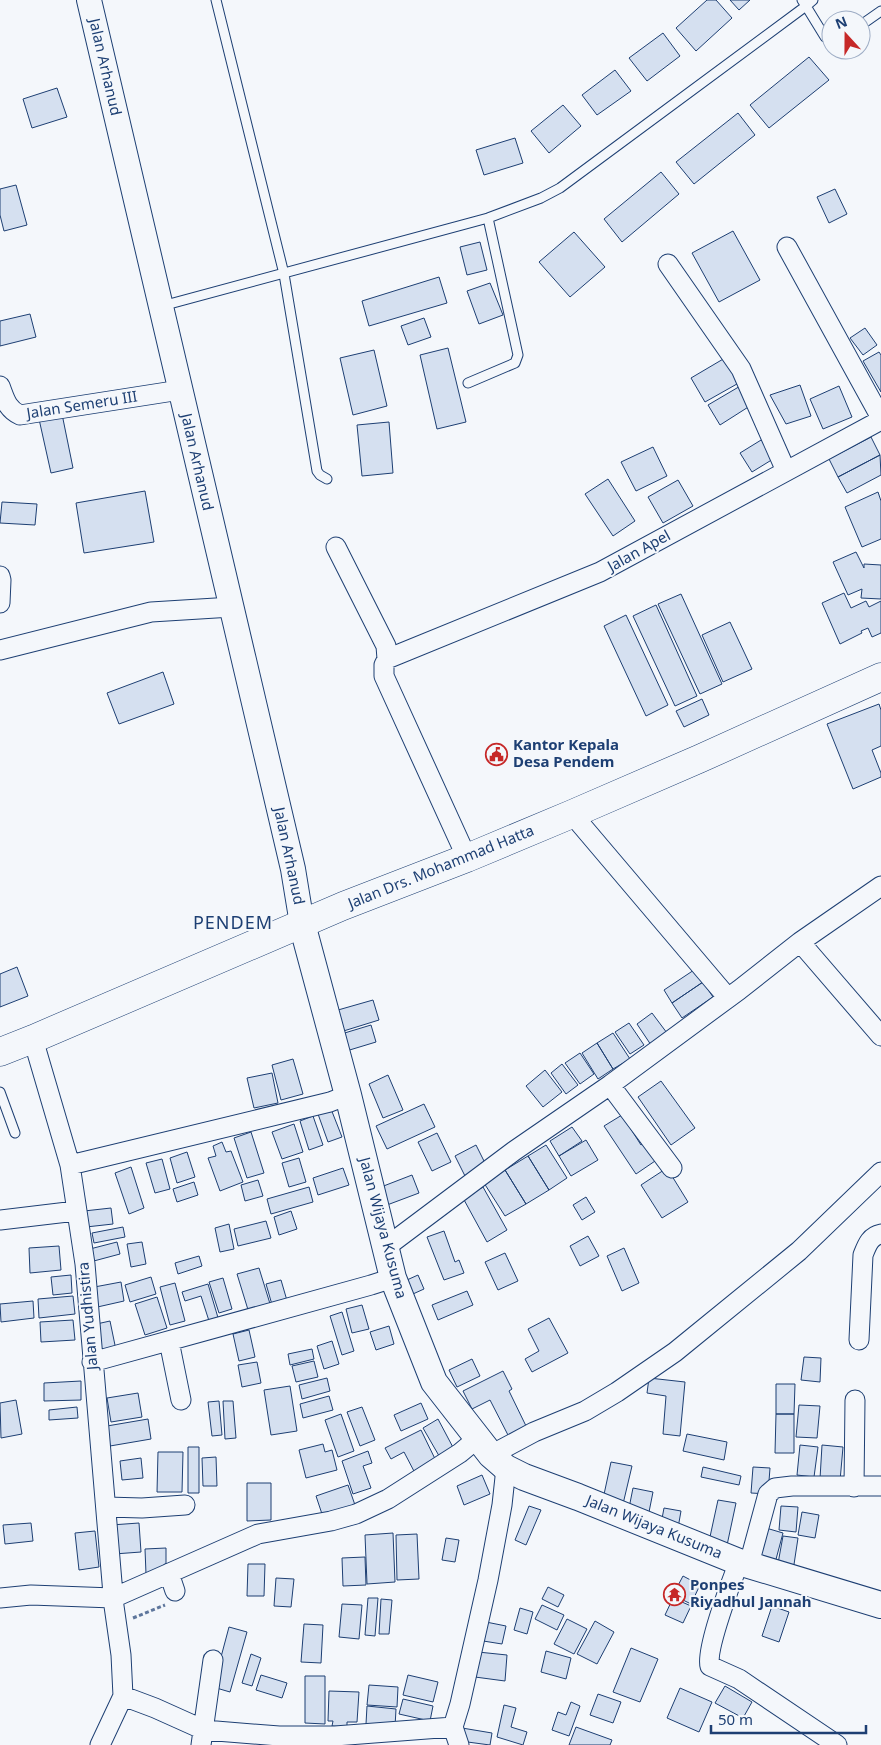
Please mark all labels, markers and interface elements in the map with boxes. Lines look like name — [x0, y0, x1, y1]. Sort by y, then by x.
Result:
north arrow — [821, 10, 871, 60]
text: N — [832, 11, 850, 33]
street label: Jalan Arhanud — [85, 14, 127, 117]
street label: Jalan Semeru III — [23, 385, 139, 423]
street label: Jalan Arhanud — [177, 409, 219, 512]
street label: Jalan Apel — [602, 525, 674, 577]
place label: Kantor Kepala Desa Pendem — [513, 734, 619, 771]
public building icon: Kantor Kepala Desa Pendem — [485, 742, 509, 766]
street label: Jalan Arhanud — [269, 803, 310, 906]
street label: Jalan Drs. Mohammad Hatta — [343, 820, 537, 913]
district label: PENDEM — [193, 910, 273, 934]
street label: Jalan Wijaya Kusuma — [355, 1153, 412, 1301]
street label: Jalan Yudhistira — [72, 1261, 102, 1373]
street label: Jalan Wijaya Kusuma — [581, 1489, 726, 1563]
place label: Ponpes Riyadhul Jannah — [690, 1574, 811, 1611]
temple icon: Ponpes Riyadhul Jannah — [662, 1582, 686, 1606]
scale bar — [711, 1702, 866, 1734]
text: 50 m — [718, 1709, 753, 1729]

